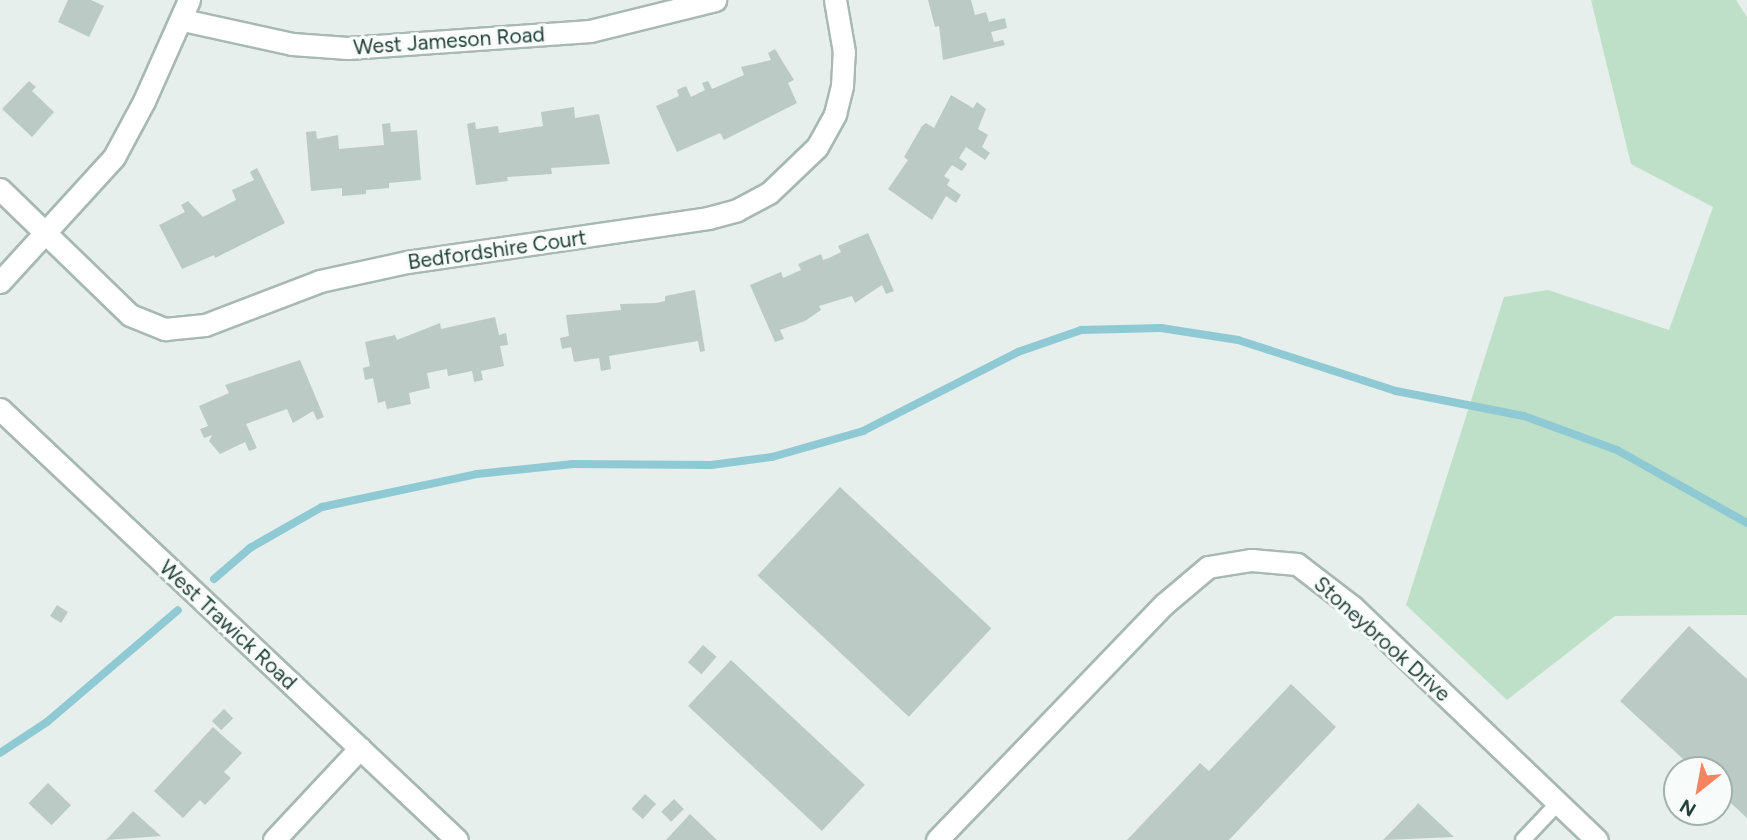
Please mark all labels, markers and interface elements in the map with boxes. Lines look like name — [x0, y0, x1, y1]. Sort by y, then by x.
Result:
street label: West Jameson Road — [352, 22, 546, 60]
street label: Bedfordshire Court — [406, 225, 588, 275]
street label: West Trawick Road — [154, 555, 302, 695]
street label: Stoneybrook Drive — [1309, 571, 1455, 707]
north arrow — [1663, 756, 1733, 826]
text: N — [1676, 794, 1700, 821]

